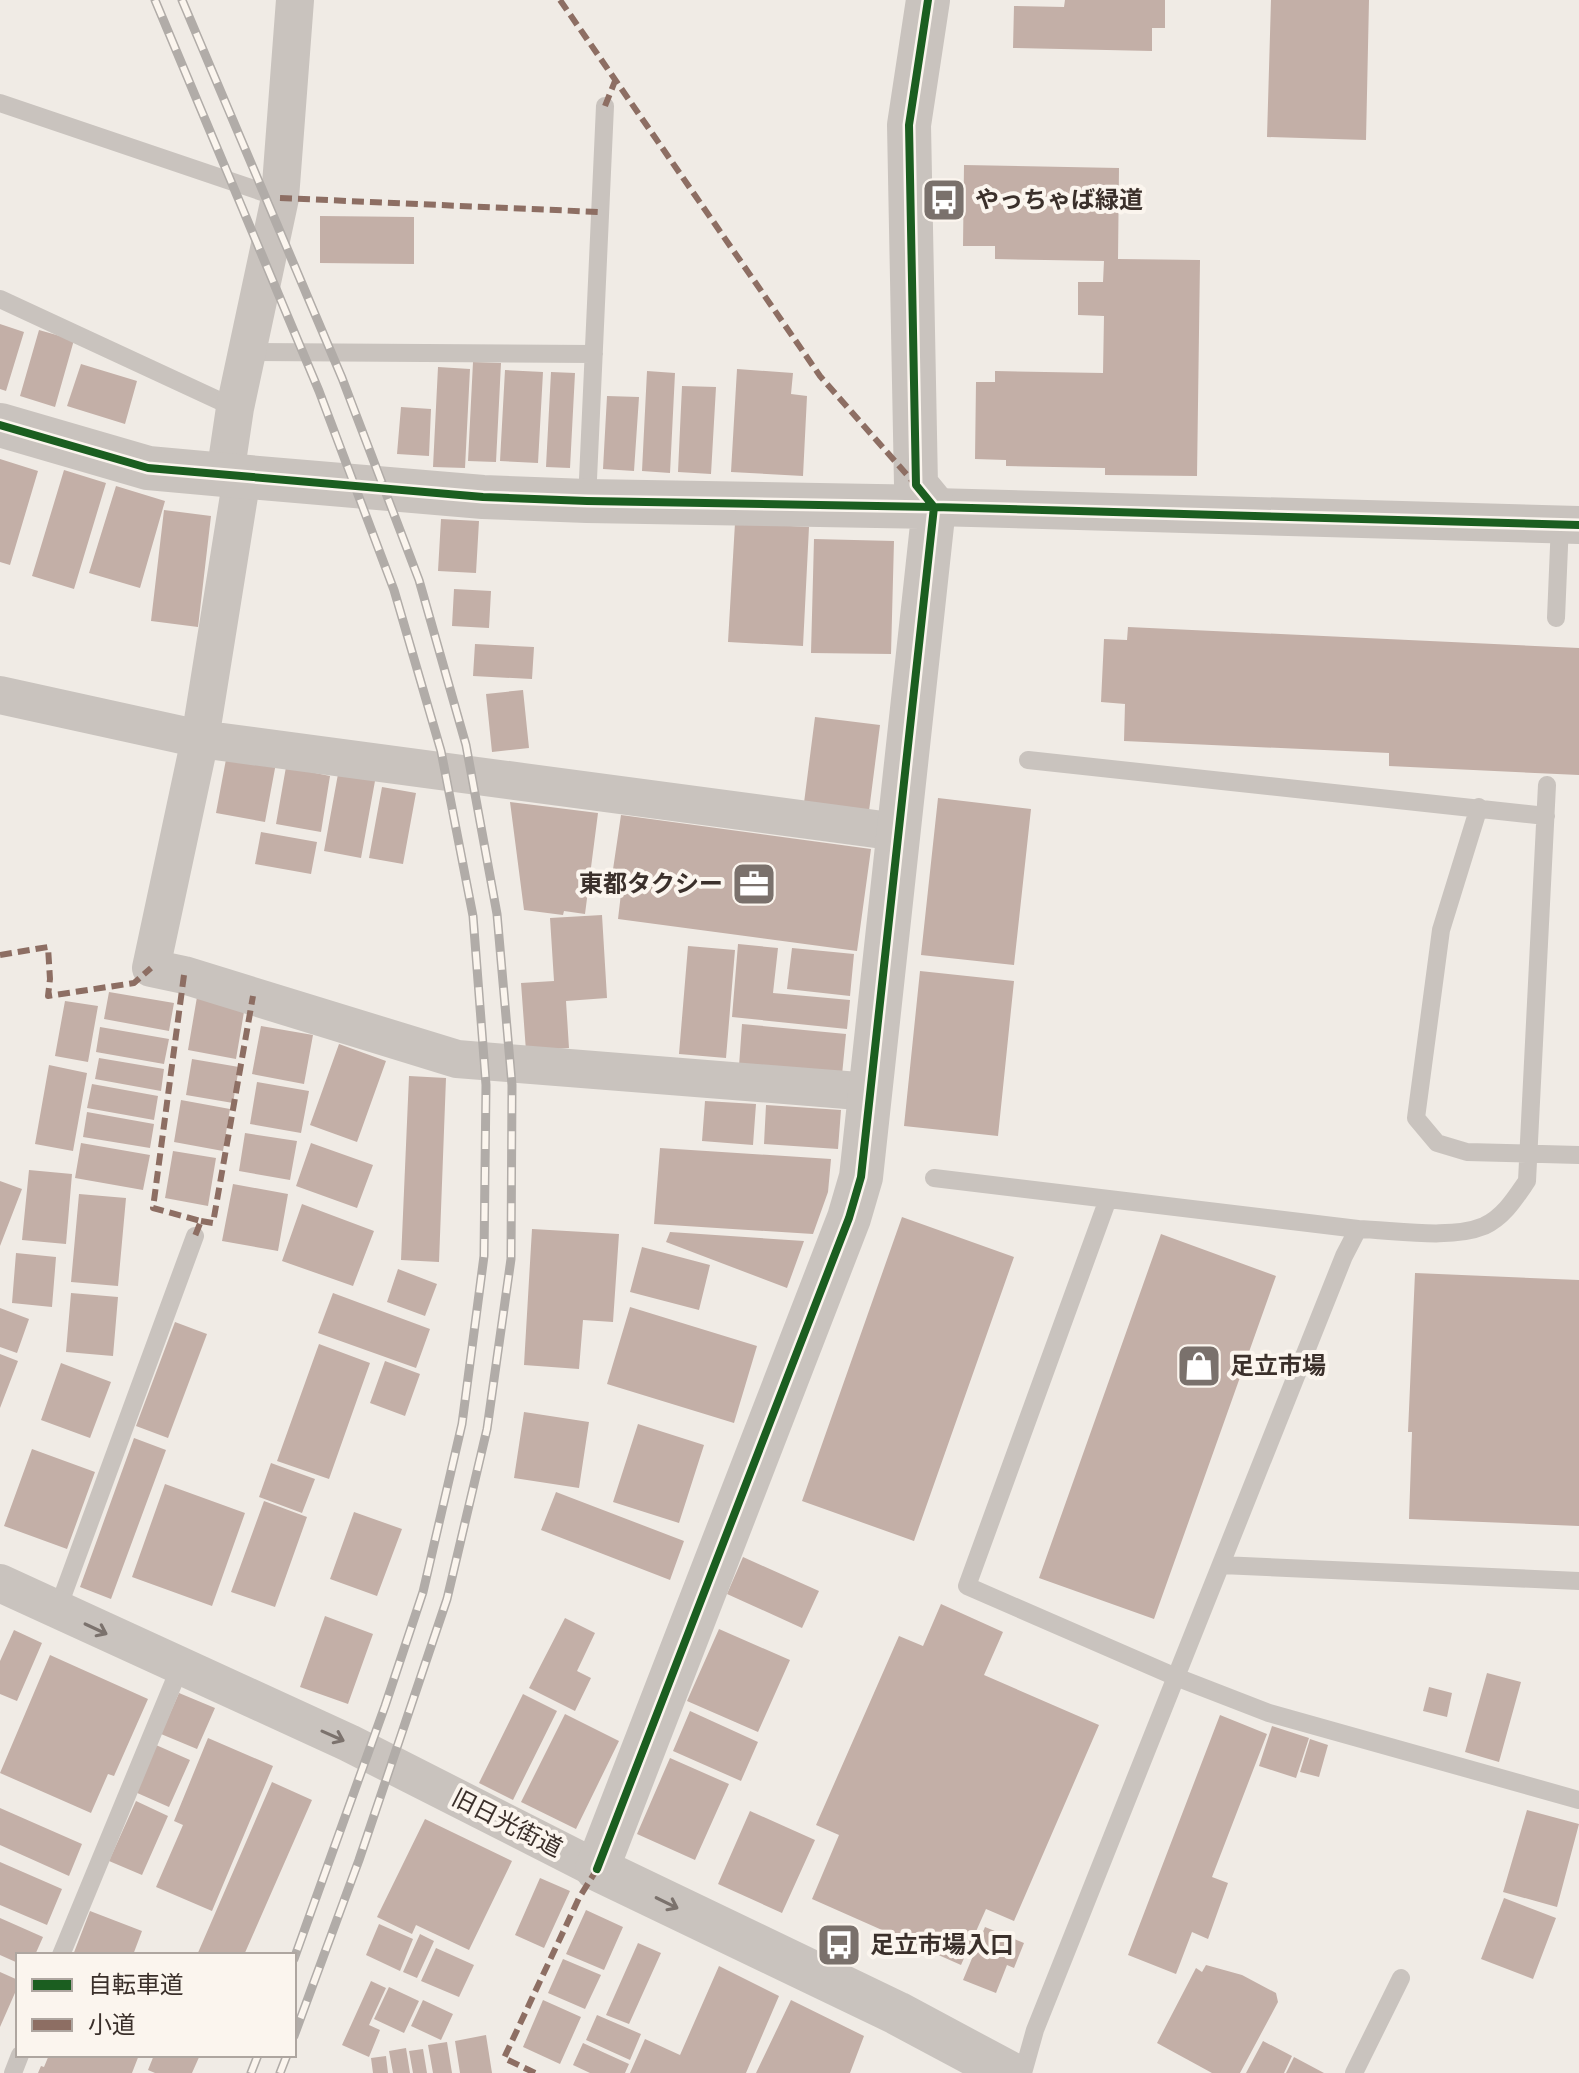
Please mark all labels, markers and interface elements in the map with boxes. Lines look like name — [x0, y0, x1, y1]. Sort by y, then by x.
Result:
bus stop icon: やっちゃば緑道 — [920, 176, 968, 224]
place label: やっちゃば緑道 — [975, 186, 1143, 214]
office icon: 東都タクシー — [730, 860, 778, 908]
place label: 東都タクシー — [579, 870, 723, 898]
shop icon: 足立市場 — [1175, 1342, 1223, 1390]
place label: 足立市場 — [1230, 1352, 1326, 1380]
one-way arrow — [83, 1622, 107, 1637]
one-way arrow — [320, 1729, 344, 1744]
street label: 旧日光街道 — [447, 1783, 567, 1863]
one-way arrow — [655, 1896, 678, 1911]
bus stop icon: 足立市場入口 — [815, 1921, 863, 1969]
place label: 足立市場入口 — [870, 1931, 1014, 1959]
legend — [16, 1953, 296, 2057]
text: 自転車道 — [88, 1971, 184, 1999]
text: 小道 — [88, 2011, 136, 2039]

